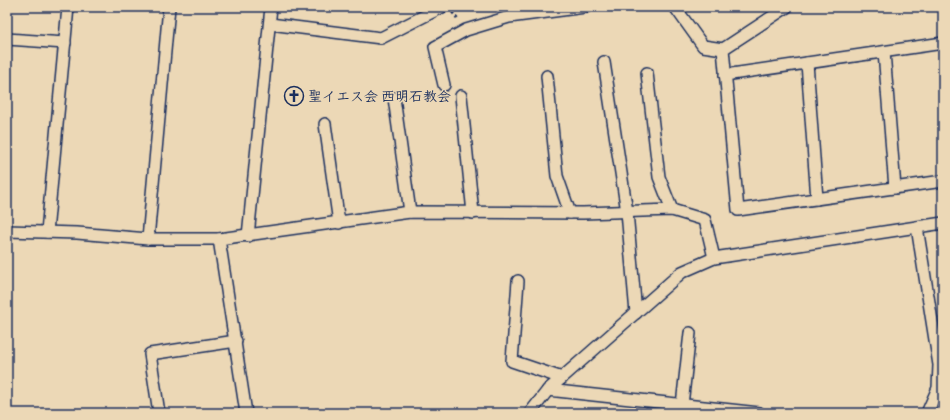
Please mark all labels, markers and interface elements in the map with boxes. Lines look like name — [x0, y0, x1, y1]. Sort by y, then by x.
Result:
church icon: 聖イエス会 西明石教会 — [283, 85, 305, 107]
place label: 聖イエス会 西明石教会 — [308, 88, 451, 105]

